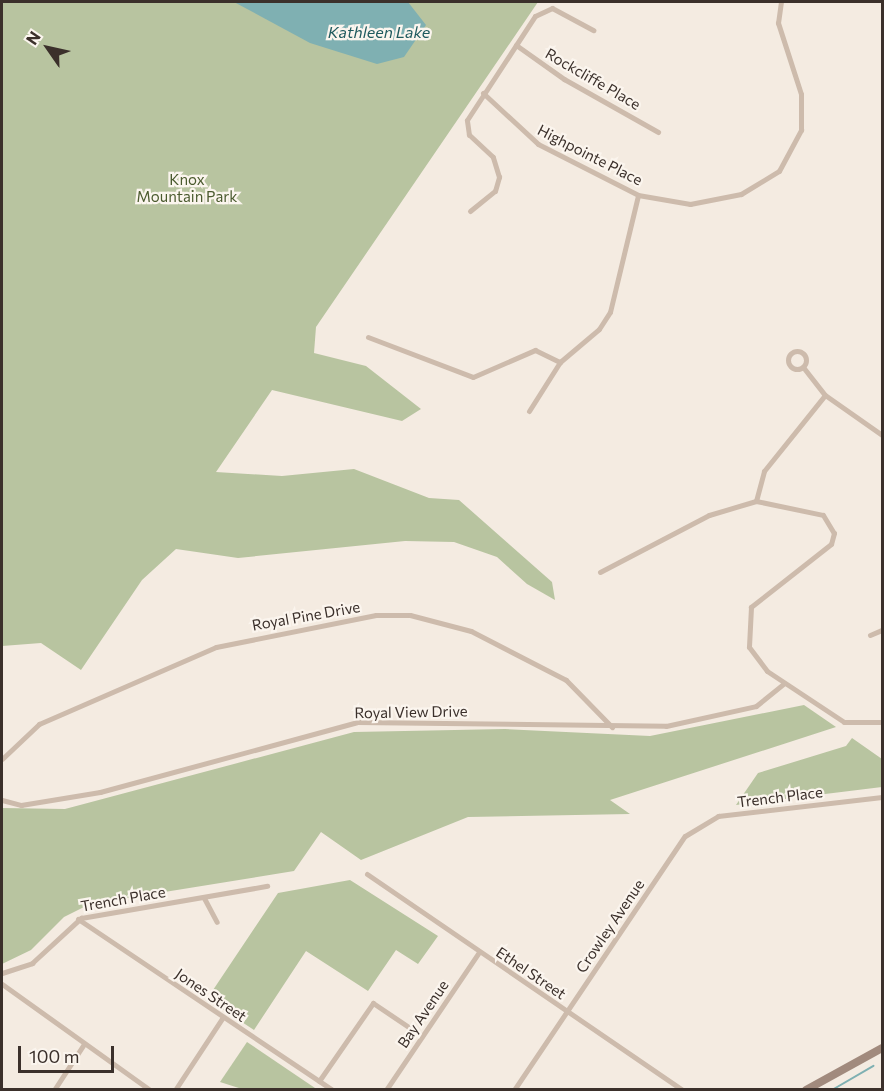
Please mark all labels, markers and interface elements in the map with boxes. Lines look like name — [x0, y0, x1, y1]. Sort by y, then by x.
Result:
north arrow — [18, 18, 78, 78]
water label: Kathleen Lake — [328, 22, 430, 42]
text: N — [21, 27, 44, 48]
street label: Rockcliffe Place — [542, 44, 644, 114]
street label: Highpointe Place — [535, 121, 645, 189]
park label: Knox Mountain Park — [137, 170, 237, 205]
street label: Royal Pine Drive — [251, 598, 361, 634]
street label: Royal View Drive — [354, 702, 468, 722]
street label: Trench Place — [736, 783, 824, 811]
street label: Crowley Avenue — [572, 876, 648, 976]
street label: Trench Place — [79, 883, 167, 915]
street label: Ethel Street — [493, 943, 569, 1003]
street label: Jones Street — [172, 965, 250, 1025]
street label: Bay Avenue — [394, 977, 452, 1051]
scale bar — [21, 1034, 117, 1072]
text: 100 m — [29, 1045, 79, 1067]

